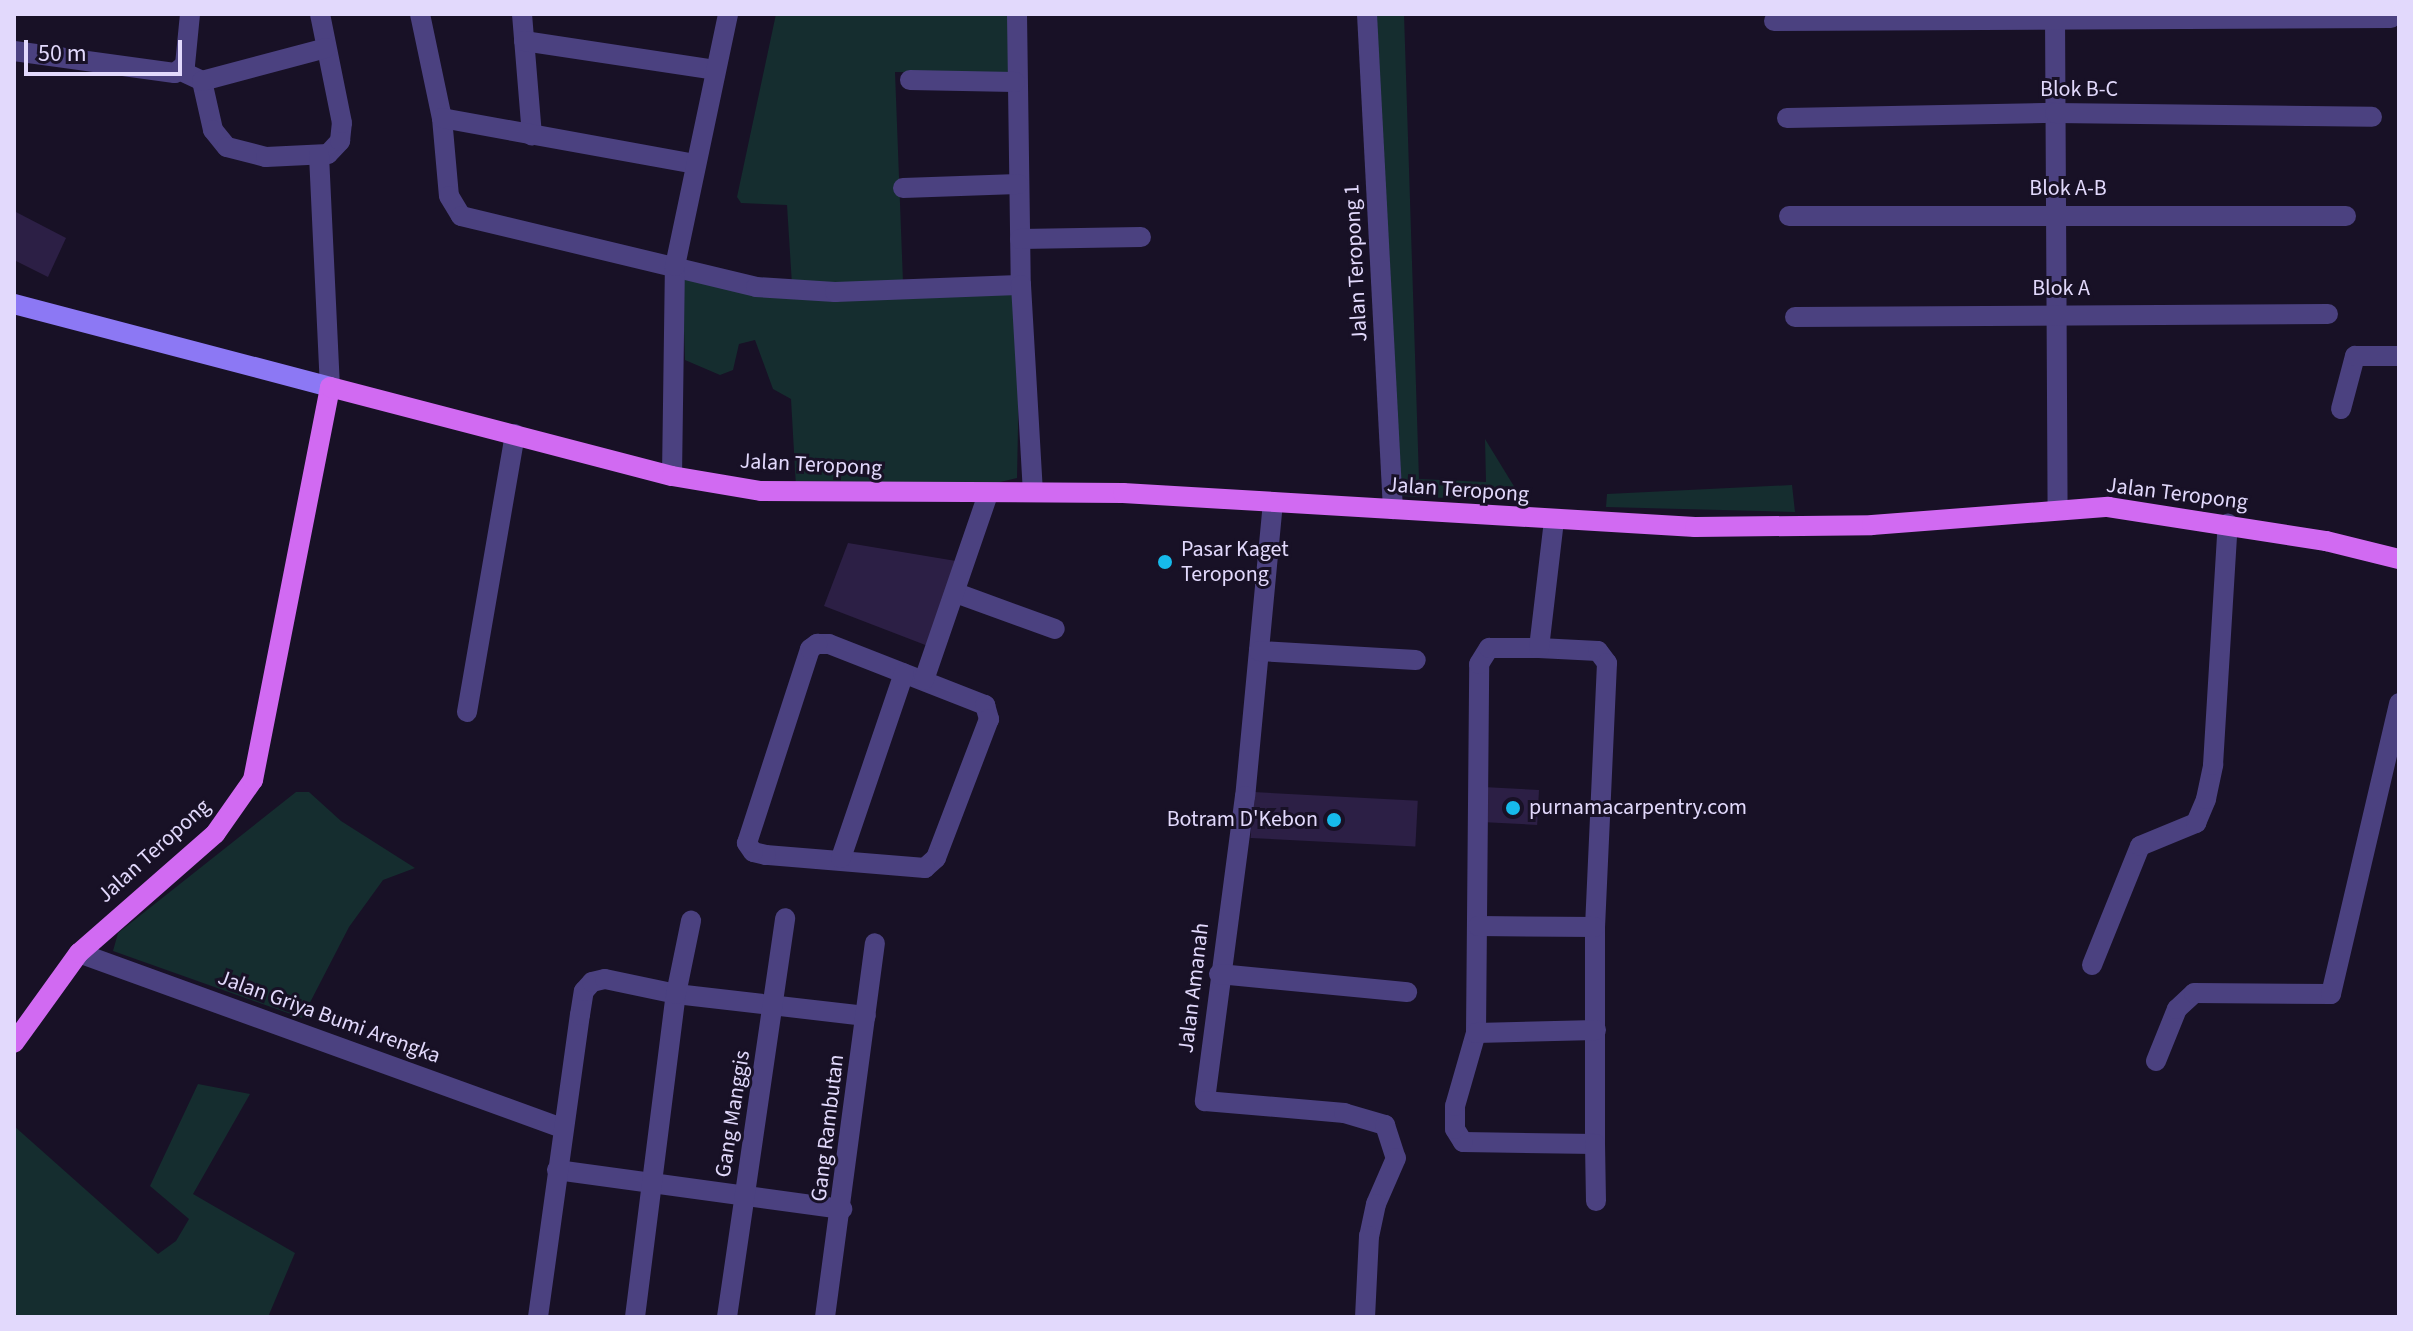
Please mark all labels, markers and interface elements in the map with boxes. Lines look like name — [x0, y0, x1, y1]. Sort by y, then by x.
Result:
scale bar — [28, 24, 186, 74]
text: 50 m — [38, 36, 87, 71]
street label: Blok B-C — [2040, 77, 2118, 103]
street label: Blok A-B — [2029, 176, 2107, 202]
street label: Jalan Teropong 1 — [1339, 183, 1373, 343]
street label: Blok A — [2032, 276, 2090, 302]
street label: Jalan Teropong — [739, 448, 883, 482]
street label: Jalan Teropong — [1386, 472, 1530, 508]
street label: Jalan Teropong — [2105, 472, 2249, 516]
place label: Pasar Kaget Teropong — [1181, 536, 1289, 588]
marker: Pasar Kaget Teropong — [1156, 553, 1174, 571]
street label: Jalan Teropong — [92, 793, 216, 909]
place label: purnamacarpentry.com — [1529, 795, 1747, 821]
marker: purnamacarpentry.com — [1504, 799, 1522, 817]
place label: Botram D'Kebon — [1167, 807, 1318, 833]
marker: Botram D'Kebon — [1325, 811, 1343, 829]
street label: Jalan Amanah — [1173, 921, 1215, 1055]
street label: Jalan Griya Bumi Arengka — [214, 964, 444, 1070]
street label: Gang Manggis — [710, 1049, 756, 1179]
street label: Gang Rambutan — [806, 1053, 850, 1203]

